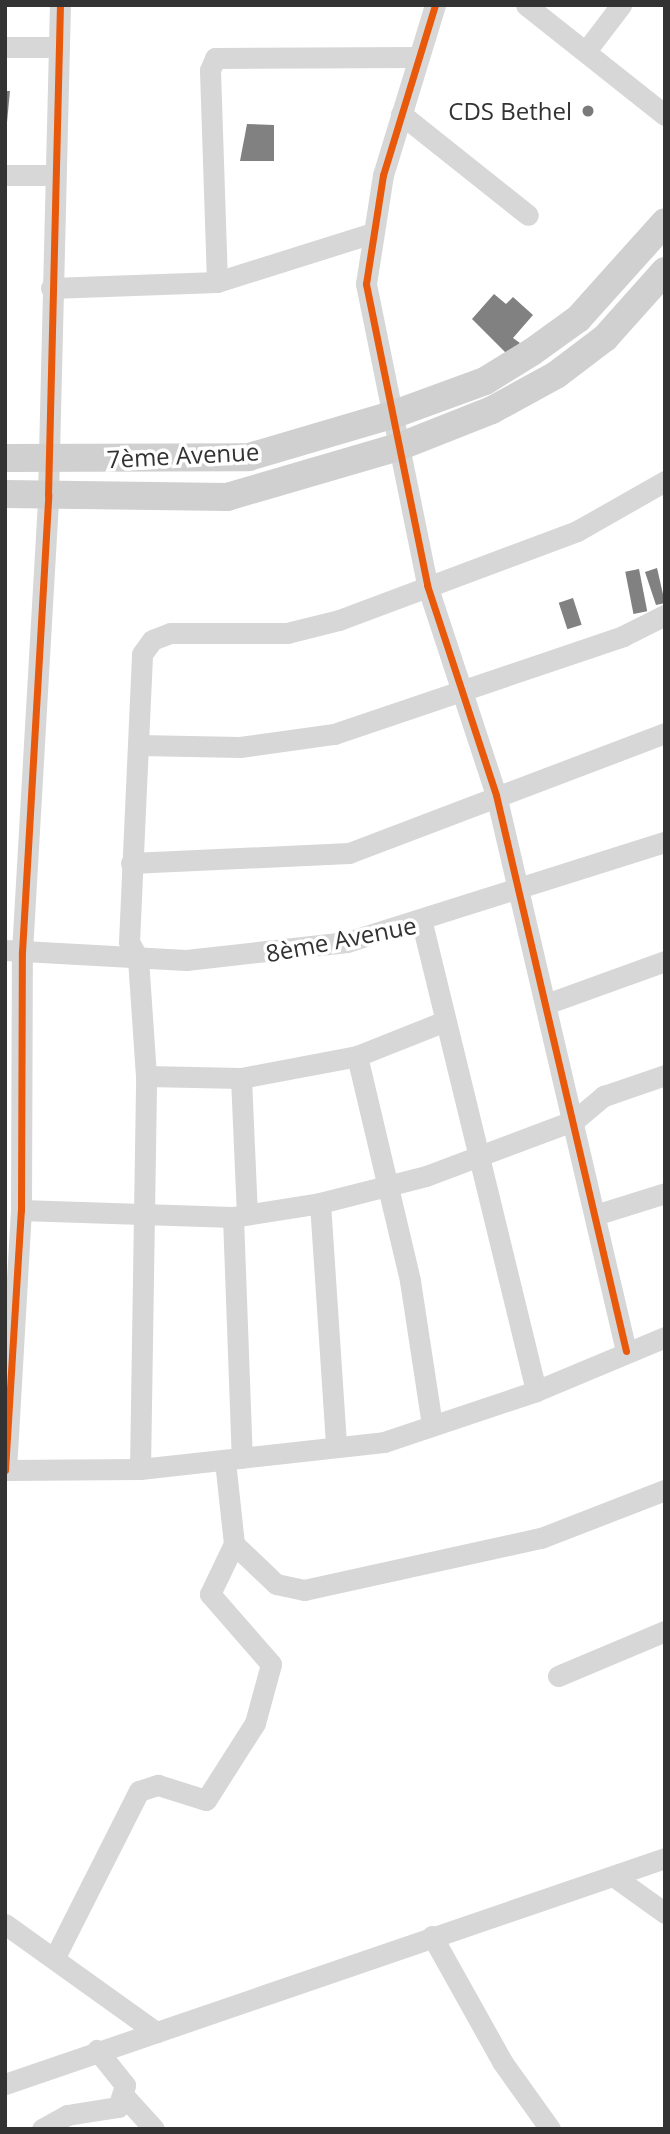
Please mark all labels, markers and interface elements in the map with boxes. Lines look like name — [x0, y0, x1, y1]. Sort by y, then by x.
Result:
place label: CDS Bethel — [448, 97, 572, 125]
marker: CDS Bethel — [578, 101, 598, 121]
street label: 7ème Avenue — [106, 437, 260, 473]
street label: 8ème Avenue — [263, 910, 419, 968]

